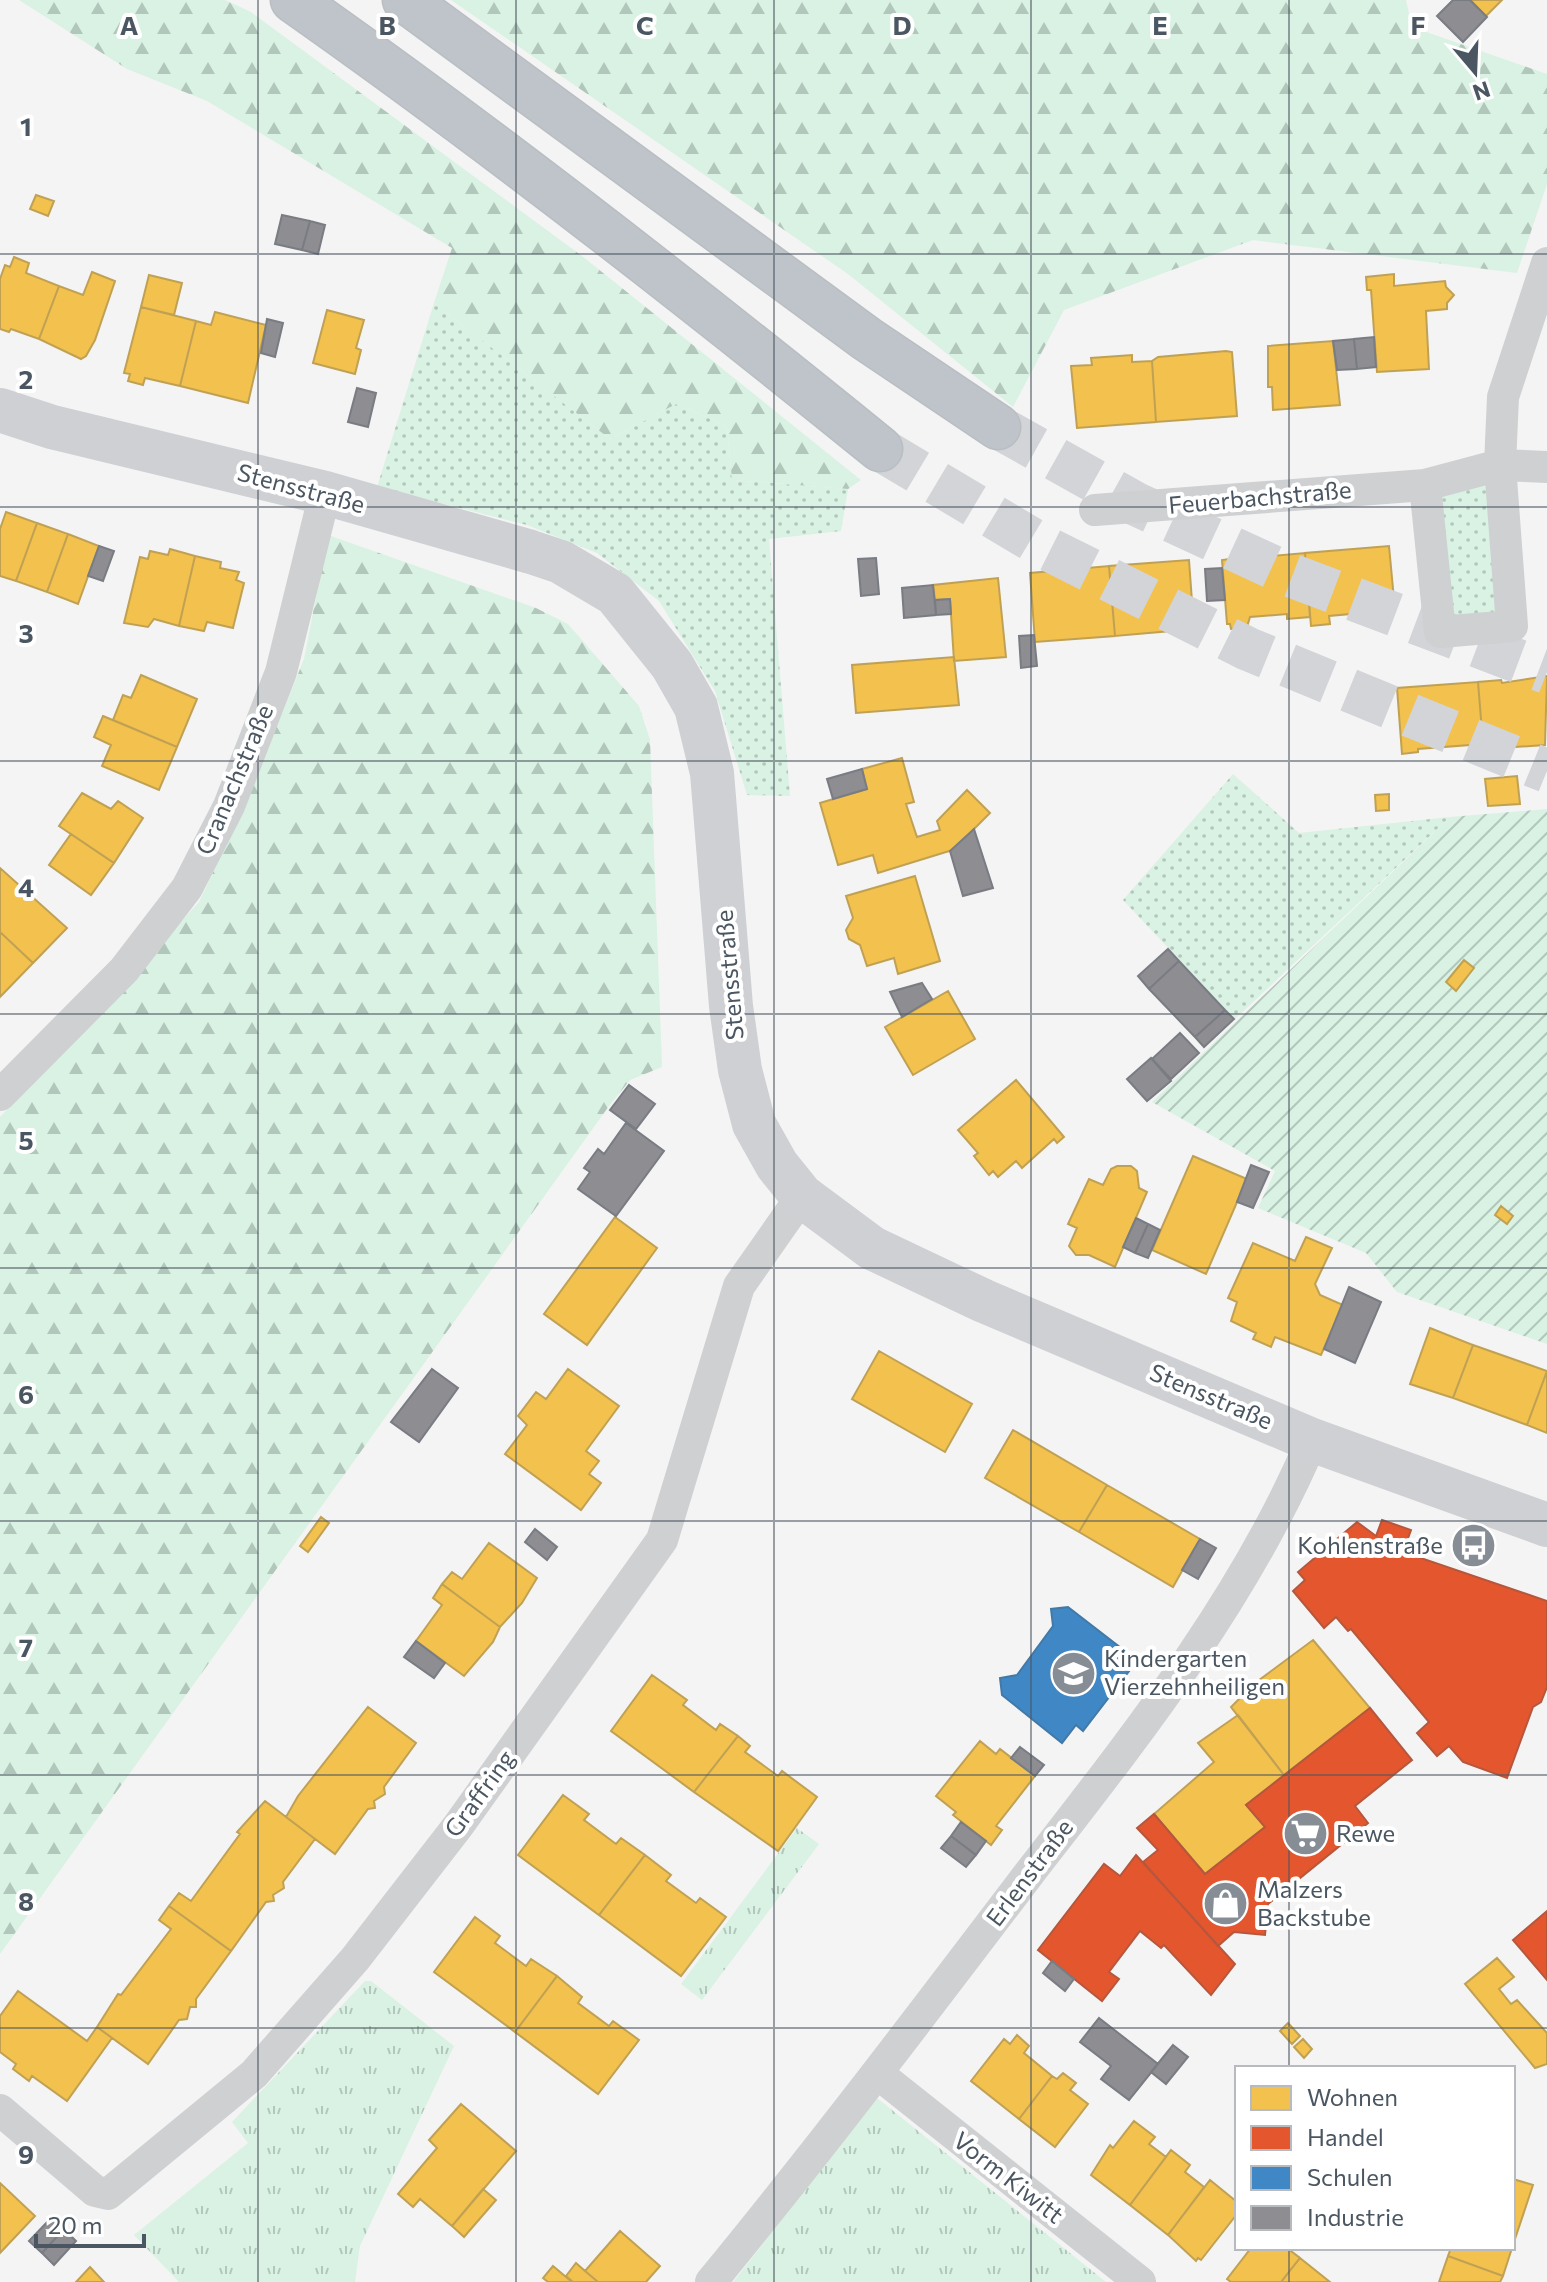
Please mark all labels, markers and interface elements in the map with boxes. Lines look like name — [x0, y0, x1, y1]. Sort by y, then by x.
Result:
text: A — [120, 9, 139, 40]
text: B — [378, 9, 396, 40]
text: C — [636, 9, 654, 40]
text: D — [892, 9, 912, 40]
text: E — [1152, 9, 1168, 40]
text: F — [1410, 9, 1426, 40]
north arrow — [1435, 32, 1515, 112]
text: N — [1469, 76, 1494, 107]
text: 1 — [20, 110, 32, 141]
text: 2 — [19, 363, 33, 394]
street label: Stensstraße — [235, 457, 368, 518]
street label: Feuerbachstraße — [1167, 474, 1353, 519]
text: 3 — [18, 617, 34, 648]
street label: Cranachstraße — [189, 700, 278, 859]
text: 4 — [18, 871, 34, 902]
street label: Stensstraße — [708, 909, 749, 1041]
text: 5 — [18, 1124, 34, 1155]
street label: Stensstraße — [1146, 1357, 1277, 1434]
text: 6 — [18, 1378, 34, 1409]
bus stop icon: Kohlenstraße — [1450, 1522, 1498, 1570]
place label: Kohlenstraße — [1297, 1530, 1443, 1559]
text: 7 — [19, 1631, 33, 1662]
place label: Kindergarten Vierzehnheiligen — [1104, 1643, 1285, 1700]
school or university icon: Kindergarten Vierzehnheiligen — [1049, 1649, 1097, 1697]
street label: Graffring — [438, 1744, 520, 1842]
supermarket icon: Rewe — [1281, 1810, 1329, 1858]
street label: Erlenstraße — [979, 1813, 1078, 1931]
place label: Rewe — [1336, 1818, 1395, 1847]
place label: Malzers Backstube — [1257, 1874, 1371, 1931]
shop icon: Malzers Backstube — [1202, 1880, 1250, 1928]
text: 8 — [18, 1885, 34, 1916]
legend — [1235, 2066, 1515, 2250]
text: Wohnen — [1307, 2082, 1398, 2111]
text: Handel — [1307, 2122, 1384, 2151]
street label: Vorm Kiwitt — [948, 2125, 1070, 2229]
text: 9 — [18, 2138, 34, 2169]
text: Schulen — [1307, 2162, 1393, 2191]
scale bar — [36, 2198, 144, 2248]
text: Industrie — [1307, 2202, 1404, 2231]
text: 20 m — [48, 2210, 102, 2239]

